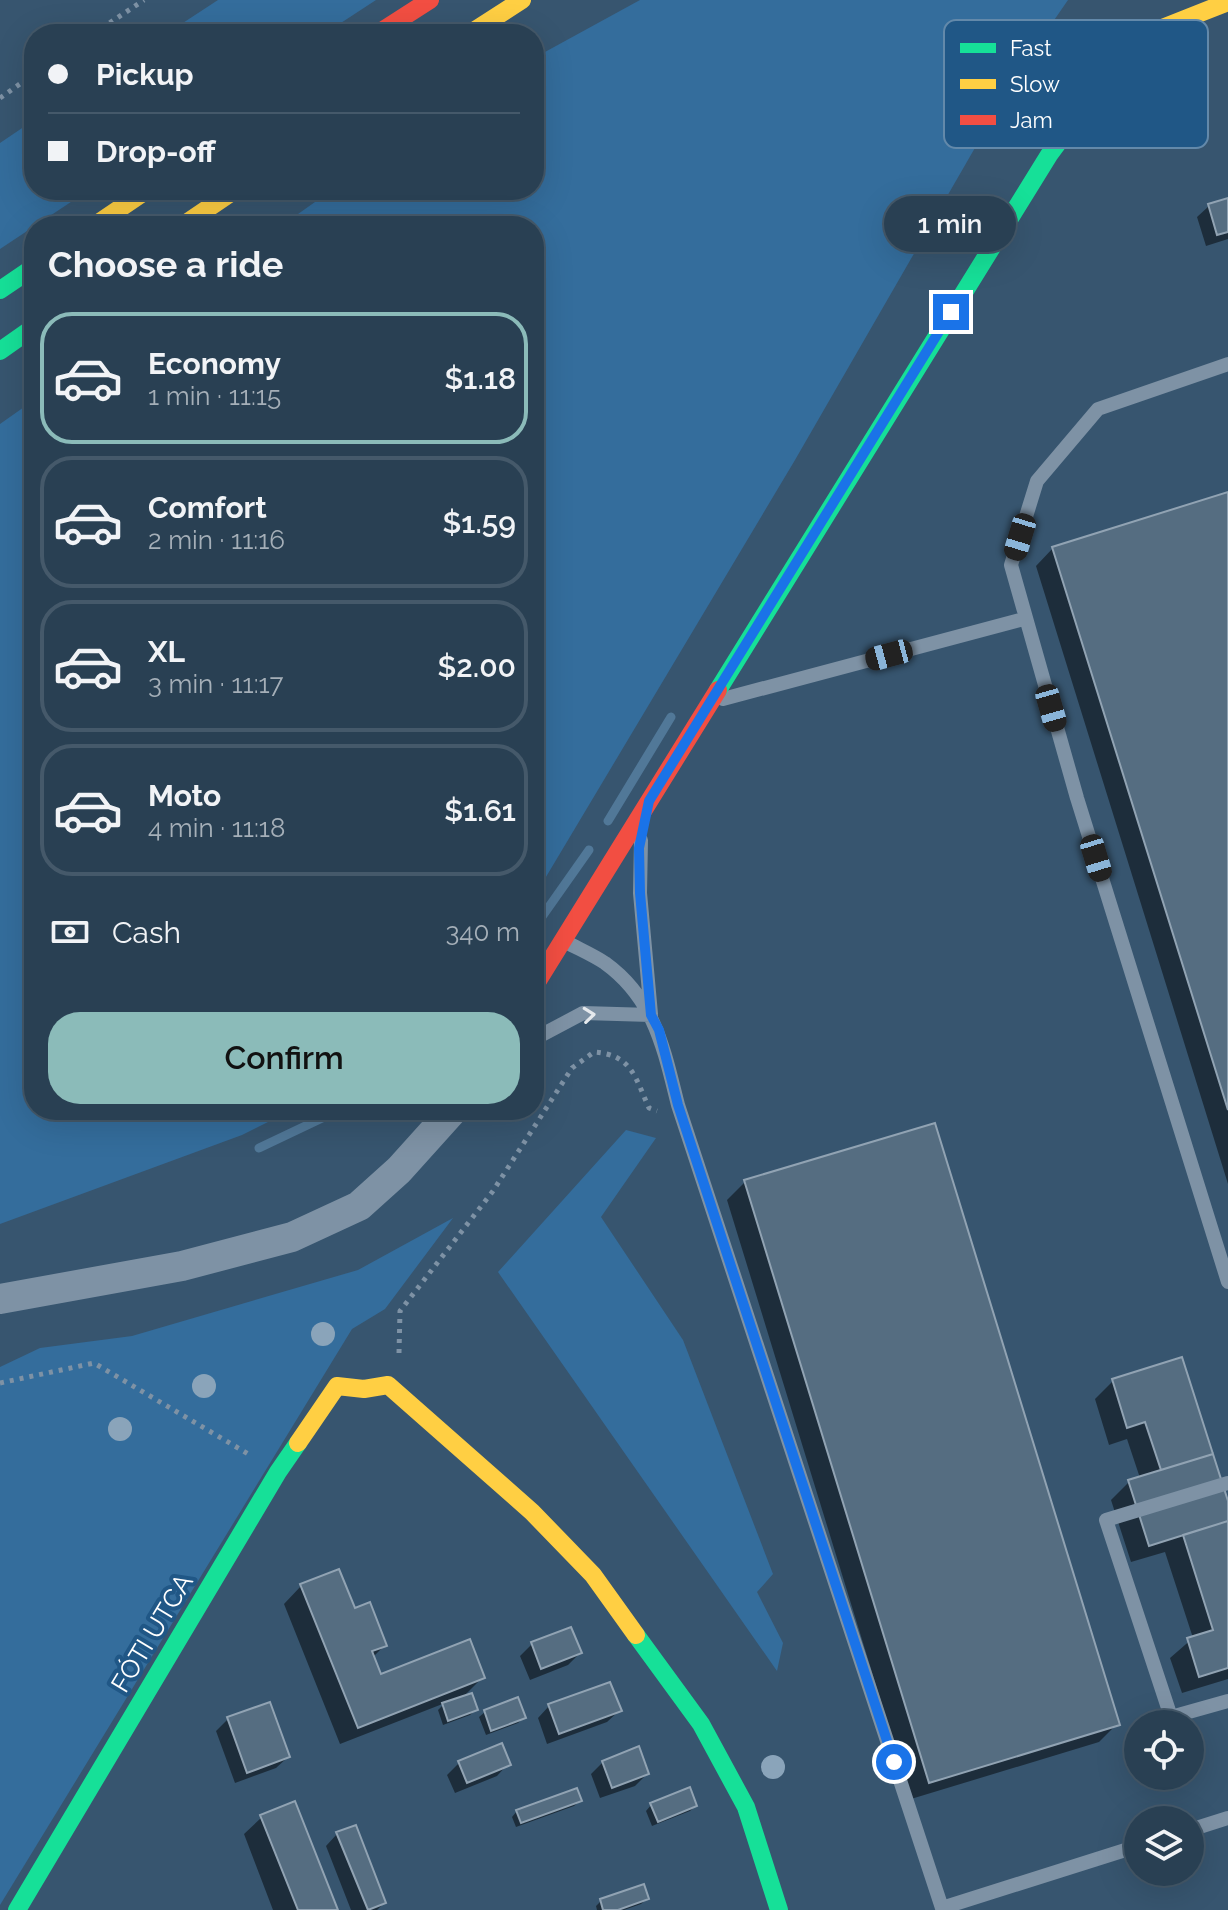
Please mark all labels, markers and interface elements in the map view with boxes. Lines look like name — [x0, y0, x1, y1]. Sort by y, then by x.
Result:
legend — [944, 20, 1208, 148]
text: Fast — [1010, 35, 1052, 61]
text: Pickup — [96, 57, 194, 92]
text: Slow — [1010, 71, 1060, 97]
text: Jam — [1010, 107, 1053, 133]
text: Drop-off — [96, 134, 216, 169]
callout: 1 min — [885, 196, 1017, 252]
text: 1 min — [918, 209, 982, 239]
text: Choose a ride — [48, 243, 283, 285]
route end — [933, 294, 969, 330]
icon: car — [52, 342, 124, 414]
text: Economy — [148, 346, 281, 381]
text: $1.18 — [444, 361, 516, 396]
text: 1 min · 11:15 — [148, 381, 281, 411]
icon: car — [52, 486, 124, 558]
text: Comfort — [148, 490, 267, 525]
text: $1.59 — [442, 505, 516, 540]
car — [1002, 511, 1038, 563]
text: 2 min · 11:16 — [148, 525, 285, 555]
icon: car — [52, 630, 124, 702]
text: XL — [148, 634, 185, 669]
car — [863, 637, 915, 673]
text: $2.00 — [437, 649, 516, 684]
text: 3 min · 11:17 — [148, 669, 283, 699]
car — [1033, 682, 1069, 734]
icon: car — [52, 774, 124, 846]
text: Moto — [148, 778, 221, 813]
text: $1.61 — [444, 793, 516, 828]
text: 4 min · 11:18 — [148, 813, 285, 843]
car — [1078, 832, 1114, 884]
icon: cash — [48, 910, 92, 954]
text: Cash — [112, 915, 181, 950]
text: 340 m — [445, 917, 520, 947]
one-way arrow — [583, 1006, 596, 1023]
button: Confirm — [48, 1012, 520, 1104]
street label: FÓTI UTCA — [104, 1567, 199, 1698]
map controls — [1124, 1710, 1204, 1886]
button: locate — [1124, 1710, 1204, 1790]
route start — [876, 1744, 912, 1780]
button: layers — [1124, 1806, 1204, 1886]

